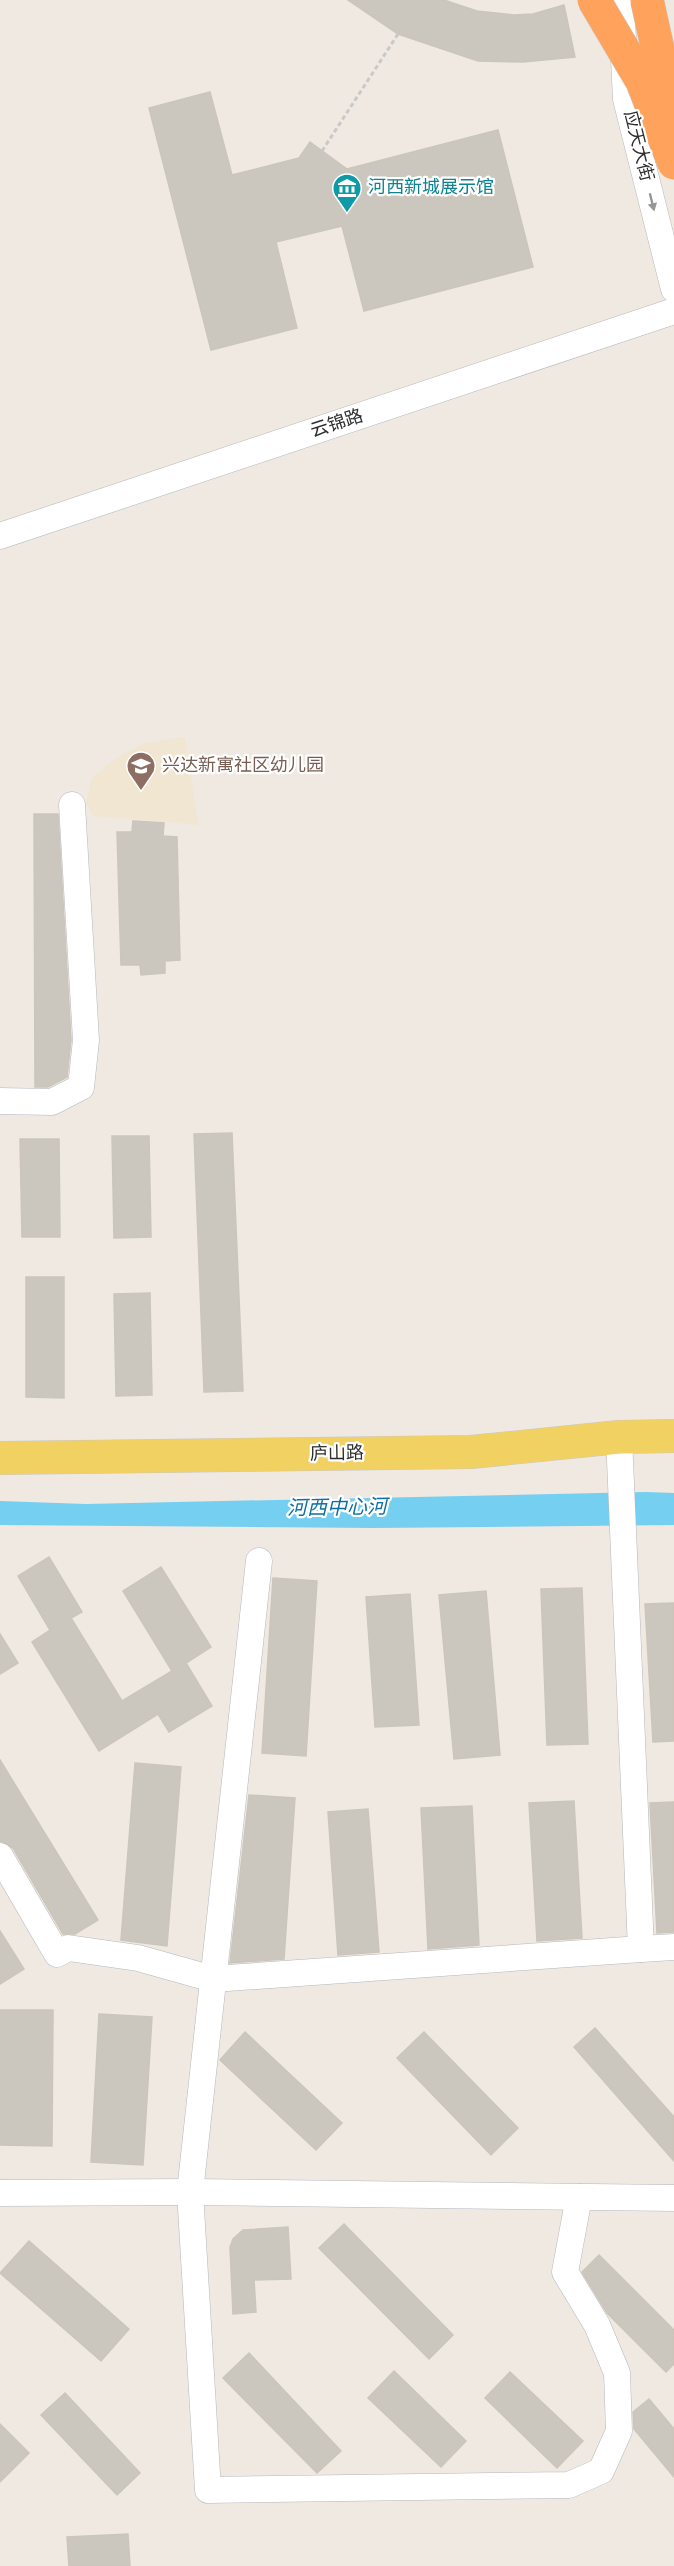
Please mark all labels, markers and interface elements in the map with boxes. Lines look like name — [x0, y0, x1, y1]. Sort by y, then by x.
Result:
street label: 应天大街 — [621, 108, 657, 183]
museum icon: 河西新城展示馆 — [331, 172, 363, 214]
place label: 河西新城展示馆 — [368, 177, 494, 197]
one-way arrow — [648, 193, 658, 211]
street label: 云锦路 — [308, 405, 365, 441]
school or university icon: 兴达新寓社区幼儿园 — [125, 750, 157, 792]
place label: 兴达新寓社区幼儿园 — [162, 755, 324, 775]
street label: 庐山路 — [310, 1443, 364, 1463]
water label: 河西中心河 — [287, 1496, 391, 1519]

